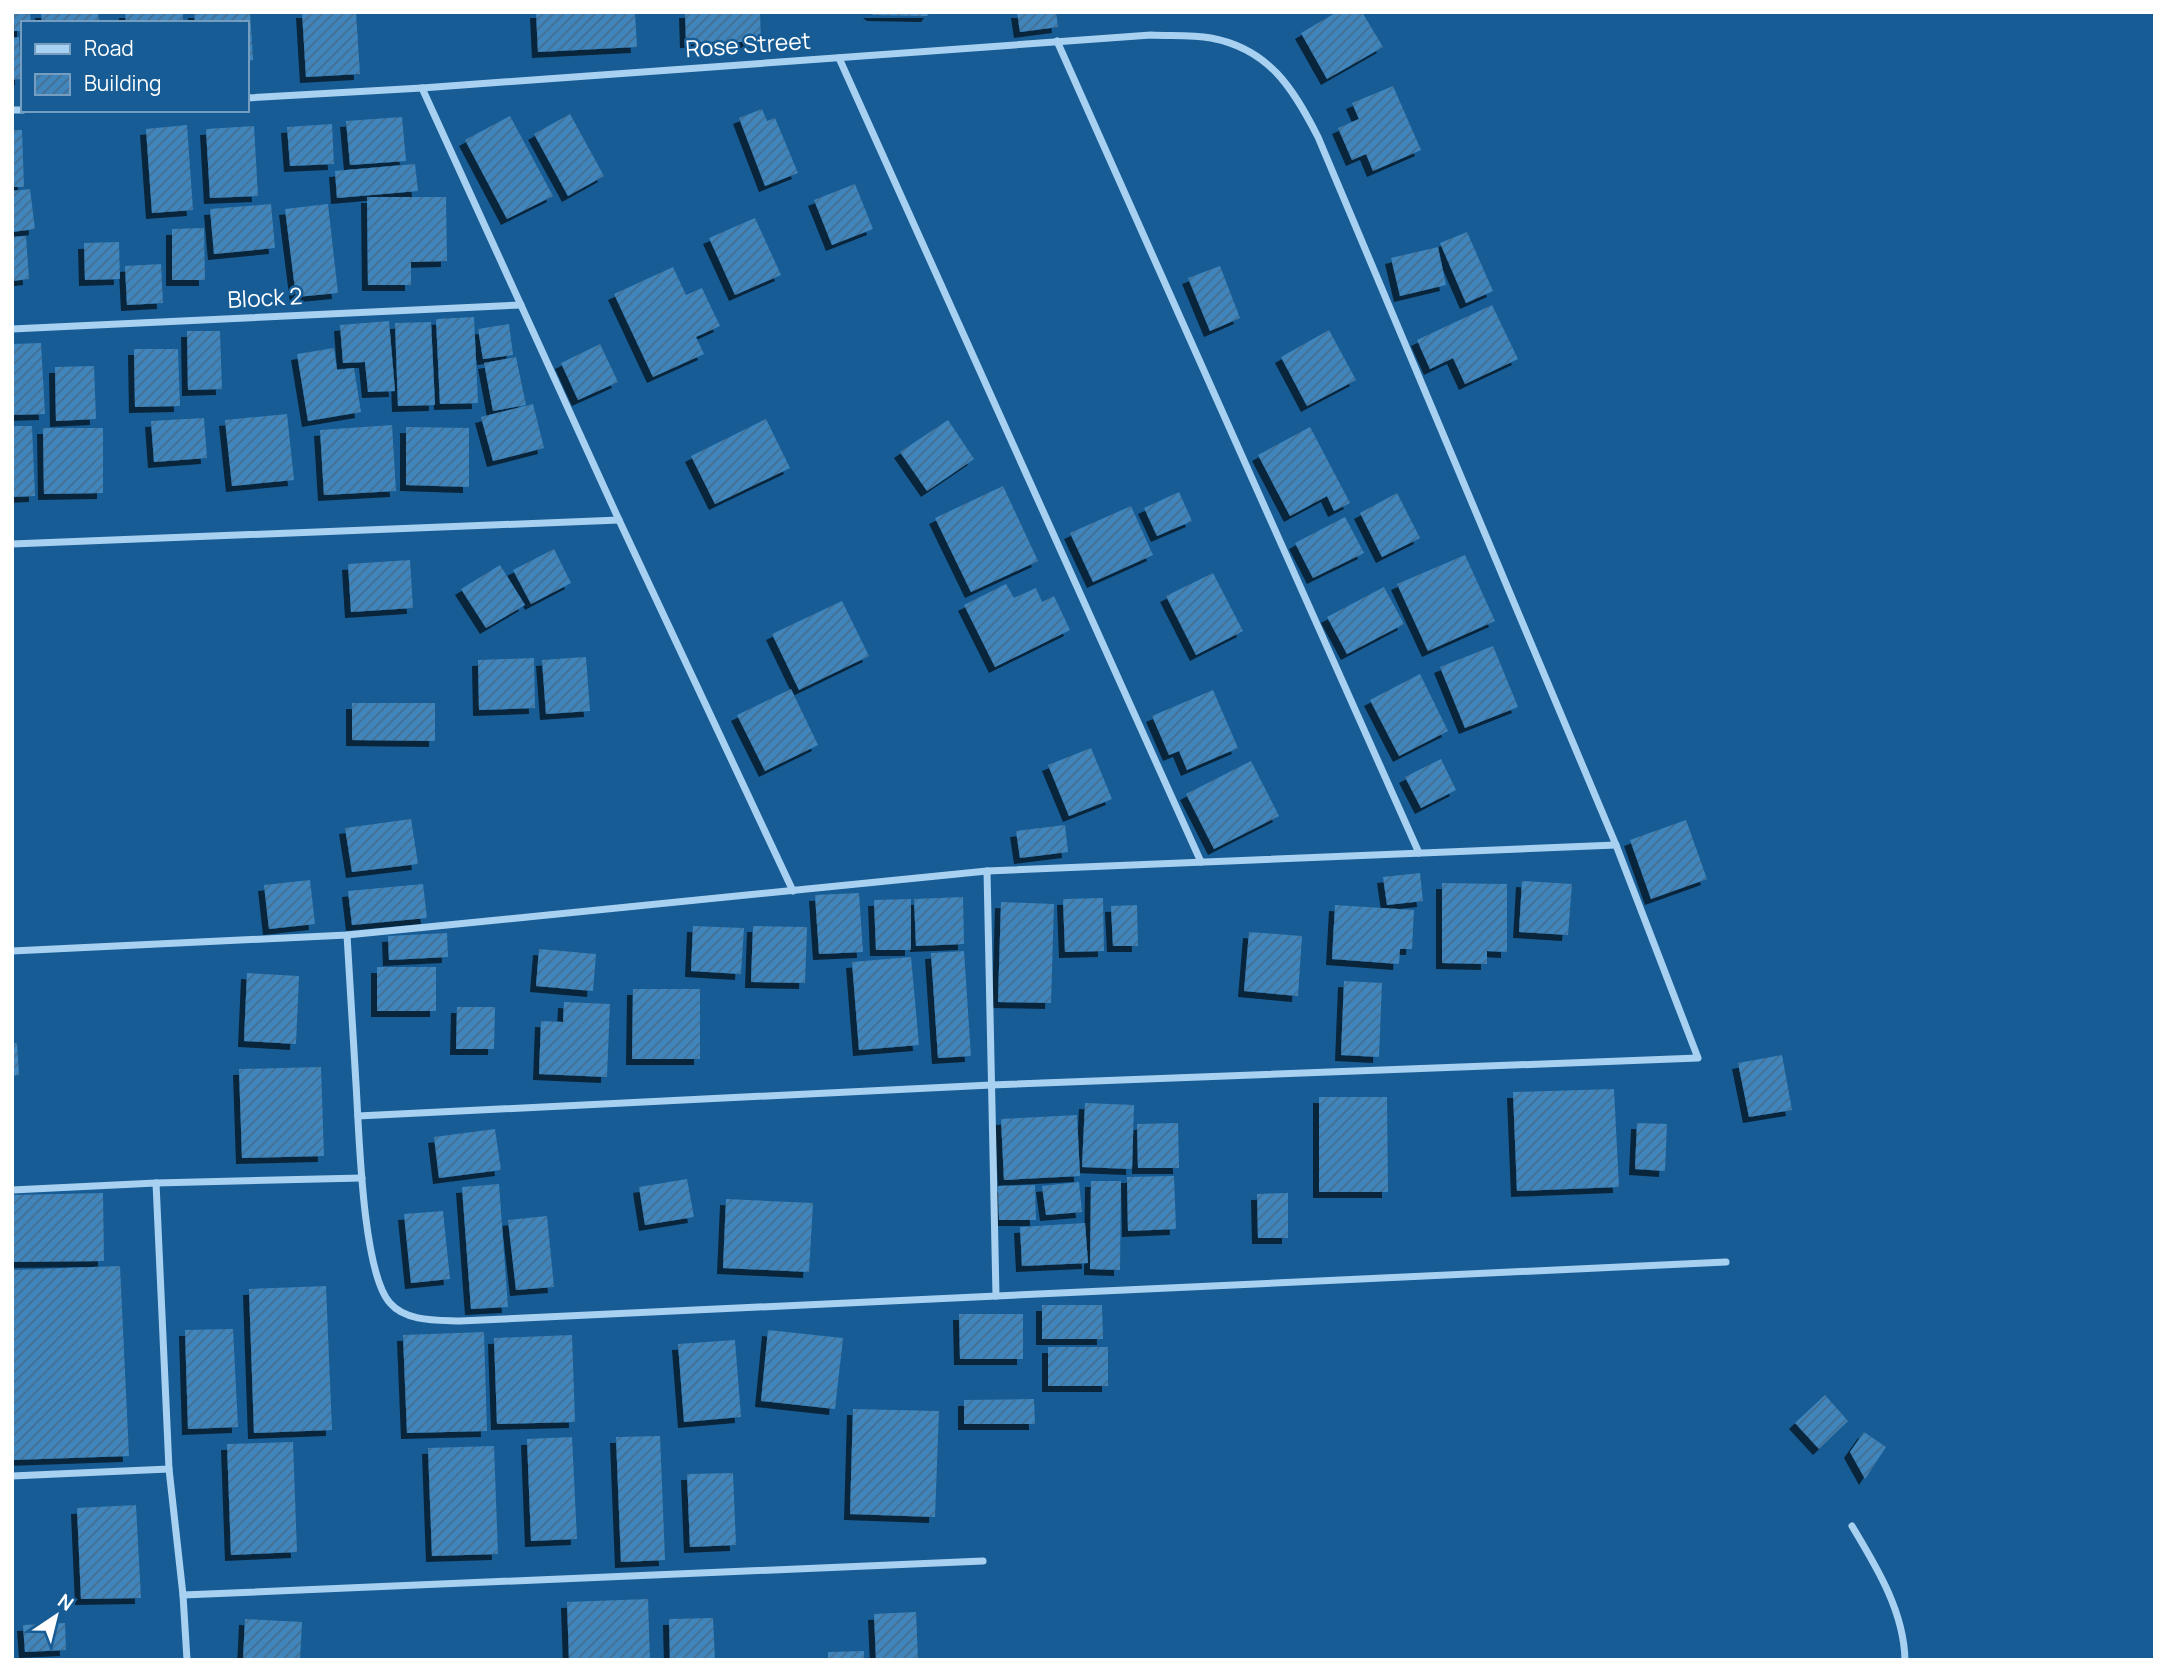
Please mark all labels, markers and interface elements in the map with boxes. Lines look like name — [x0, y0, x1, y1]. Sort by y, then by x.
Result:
legend — [21, 21, 248, 112]
street label: Rose Street — [684, 24, 812, 64]
text: Road — [84, 34, 134, 62]
text: Building — [84, 69, 161, 97]
street label: Block 2 — [227, 279, 303, 315]
north arrow — [21, 1581, 91, 1651]
text: N — [53, 1588, 79, 1617]

